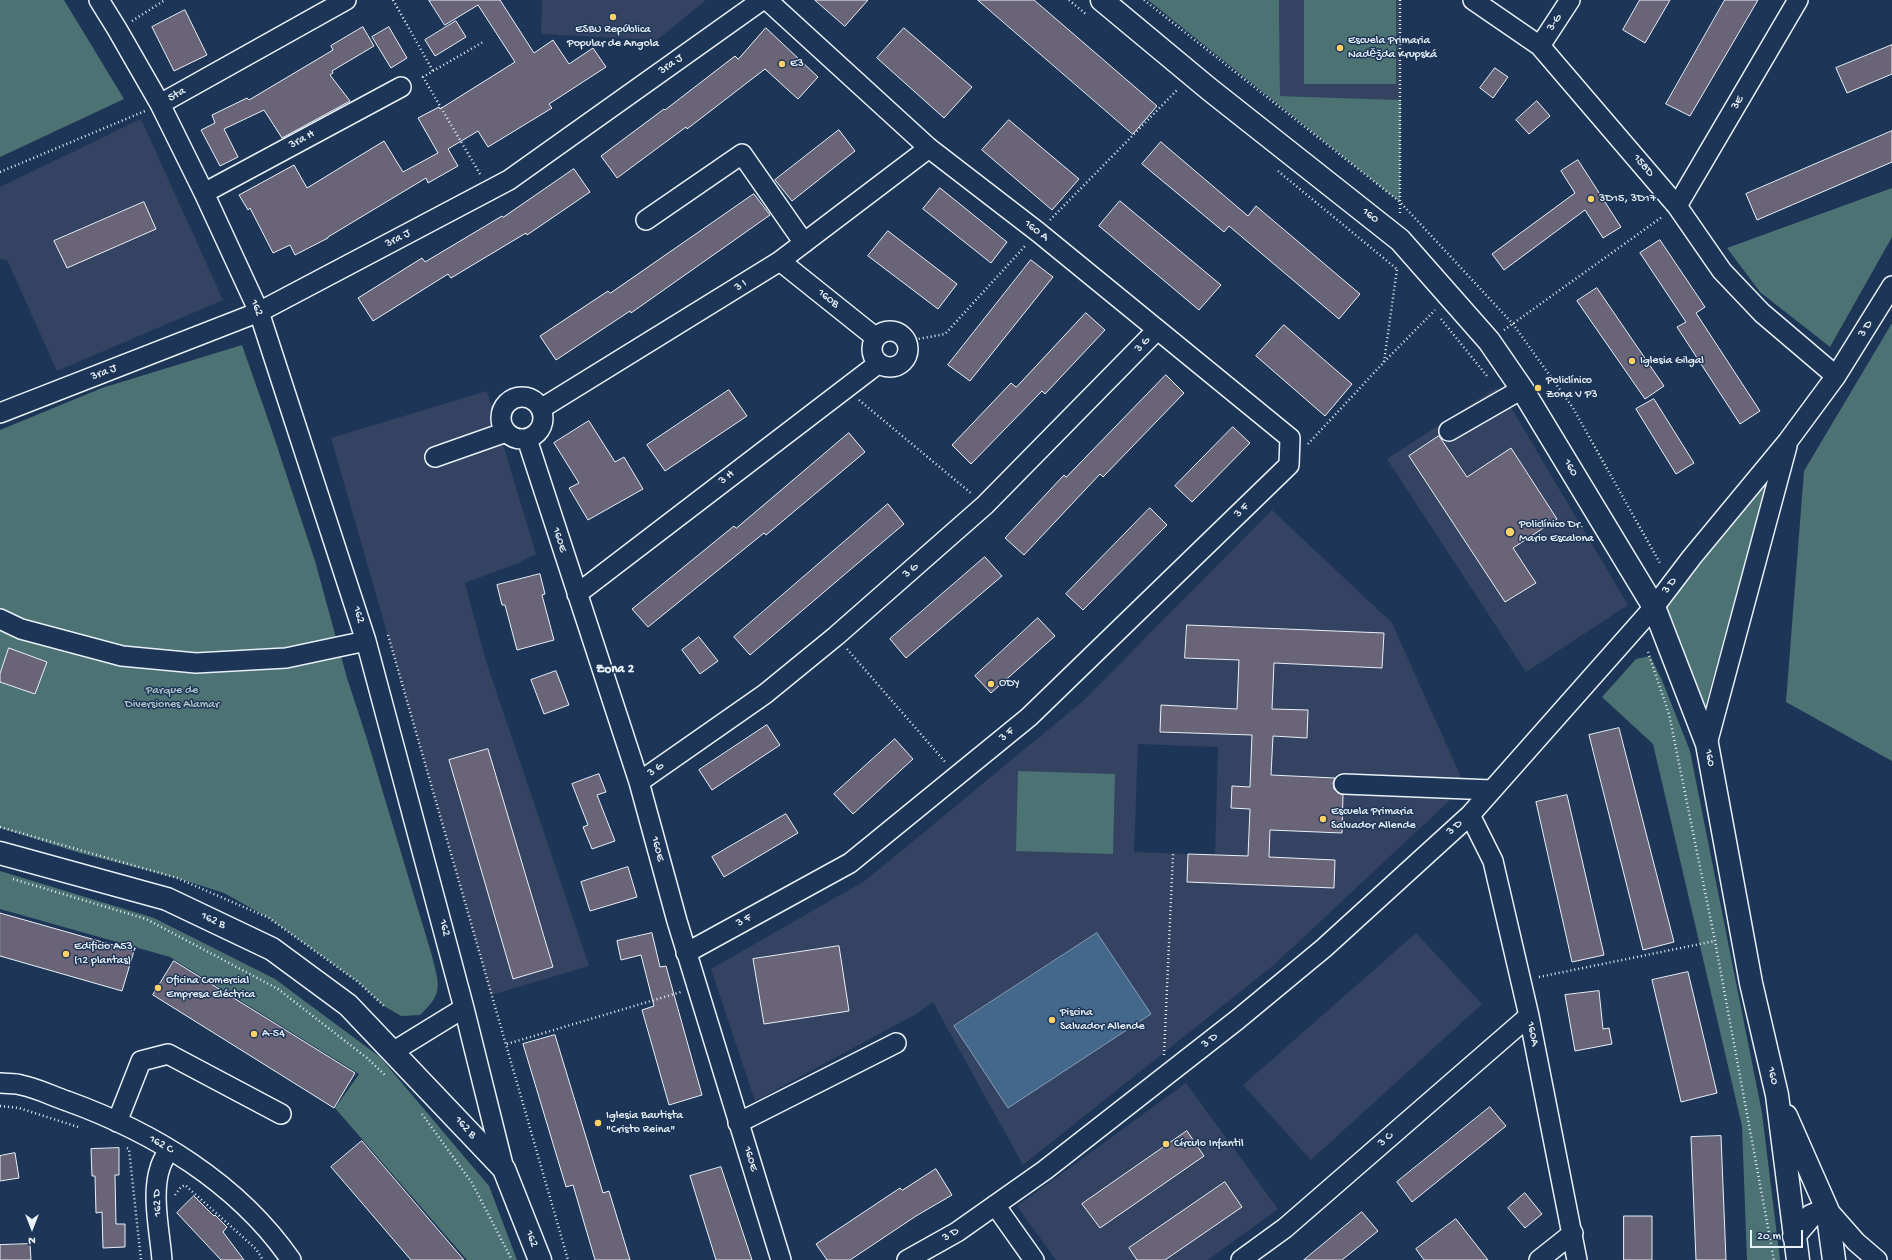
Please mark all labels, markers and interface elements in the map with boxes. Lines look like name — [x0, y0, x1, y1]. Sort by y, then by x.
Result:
marker: ESBU República Popular de Angola — [608, 12, 618, 22]
street label: 3-G — [1544, 12, 1566, 34]
place label: ESBU República Popular de Angola — [567, 23, 659, 51]
place label: Escuela Primaria Naděžda Krupská — [1348, 34, 1437, 62]
marker: Escuela Primaria Naděžda Krupská — [1335, 43, 1345, 53]
street label: 3ra J — [656, 52, 686, 78]
place label: E3 — [790, 57, 804, 71]
marker: E3 — [777, 59, 787, 69]
street label: 5ta — [166, 84, 188, 106]
street label: 3E — [1728, 93, 1748, 113]
street label: 3ra H — [287, 127, 317, 153]
street label: 158D — [1629, 152, 1657, 180]
place label: 3D15, 3D17 — [1599, 192, 1656, 206]
marker: 3D15, 3D17 — [1586, 194, 1596, 204]
street label: 160 — [1359, 205, 1381, 227]
street label: 160 A — [1021, 217, 1051, 245]
street label: 3ra J — [383, 226, 413, 252]
street label: 3 I — [732, 277, 750, 295]
street label: 160B — [814, 286, 842, 312]
street label: 162 — [246, 297, 266, 319]
street label: 3 D — [1855, 318, 1877, 340]
street label: 3 G — [1132, 334, 1154, 356]
place label: Iglesia Gilgal — [1640, 354, 1704, 368]
marker: Iglesia Gilgal — [1627, 356, 1637, 366]
street label: 3ra J — [89, 362, 119, 384]
place label: Policlínico Zona V P3 — [1546, 374, 1598, 402]
marker: Policlínico Zona V P3 — [1533, 383, 1543, 393]
street label: 160 — [1559, 457, 1581, 479]
street label: 3 H — [716, 467, 738, 489]
street label: 3 F — [1232, 501, 1252, 521]
place label: Policlínico Dr. Mario Escalona — [1519, 518, 1594, 546]
street label: 160E — [548, 526, 570, 554]
marker: Policlínico Dr. Mario Escalona — [1504, 526, 1516, 538]
street label: 3 G — [900, 560, 922, 582]
street label: 3 D — [1659, 575, 1681, 597]
street label: 162 — [349, 605, 367, 625]
district label: Zona 2 — [596, 662, 634, 678]
place label: ODY — [999, 677, 1020, 691]
marker: ODY — [986, 679, 996, 689]
park label: Parque de Diversiones Alamar — [125, 684, 219, 712]
street label: 3 F — [997, 725, 1017, 745]
street label: 160 — [1700, 748, 1718, 768]
street label: 3 G — [645, 759, 667, 781]
place label: Escuela Primaria Salvador Allende — [1331, 805, 1416, 833]
marker: Escuela Primaria Salvador Allende — [1318, 814, 1328, 824]
street label: 3 D — [1444, 817, 1466, 839]
street label: 160E — [647, 835, 667, 863]
street label: 162 B — [198, 909, 228, 933]
street label: 3 F — [734, 911, 754, 931]
street label: 162 — [435, 918, 453, 938]
place label: Edificio A53, (12 plantas) — [74, 940, 137, 968]
marker: Edificio A53, (12 plantas) — [61, 949, 71, 959]
place label: Oficina Comercial Empresa Eléctrica — [166, 974, 255, 1002]
marker: Oficina Comercial Empresa Eléctrica — [153, 983, 163, 993]
place label: Piscina Salvador Allende — [1060, 1006, 1145, 1034]
marker: Piscina Salvador Allende — [1047, 1015, 1057, 1025]
street label: 160A — [1523, 1020, 1541, 1048]
place label: A-54 — [262, 1027, 285, 1041]
marker: A-54 — [249, 1029, 259, 1039]
street label: 3 D — [1199, 1030, 1221, 1052]
street label: 160 — [1763, 1066, 1781, 1086]
place label: Iglesia Bautista "Cristo Reina" — [606, 1109, 683, 1137]
street label: 162 B — [451, 1114, 479, 1142]
marker: Iglesia Bautista "Cristo Reina" — [593, 1118, 603, 1128]
street label: 3 C — [1375, 1129, 1397, 1151]
street label: 162 C — [146, 1132, 176, 1158]
place label: Círculo Infantil — [1174, 1137, 1244, 1151]
marker: Círculo Infantil — [1161, 1139, 1171, 1149]
street label: 160E — [739, 1145, 761, 1173]
street label: 162 D — [150, 1189, 166, 1217]
north arrow — [12, 1208, 52, 1248]
scale bar — [1752, 1222, 1805, 1248]
street label: 3 D — [940, 1224, 962, 1246]
street label: 162 — [521, 1229, 541, 1249]
text: 20 m — [1757, 1230, 1781, 1244]
text: N — [28, 1234, 36, 1246]

